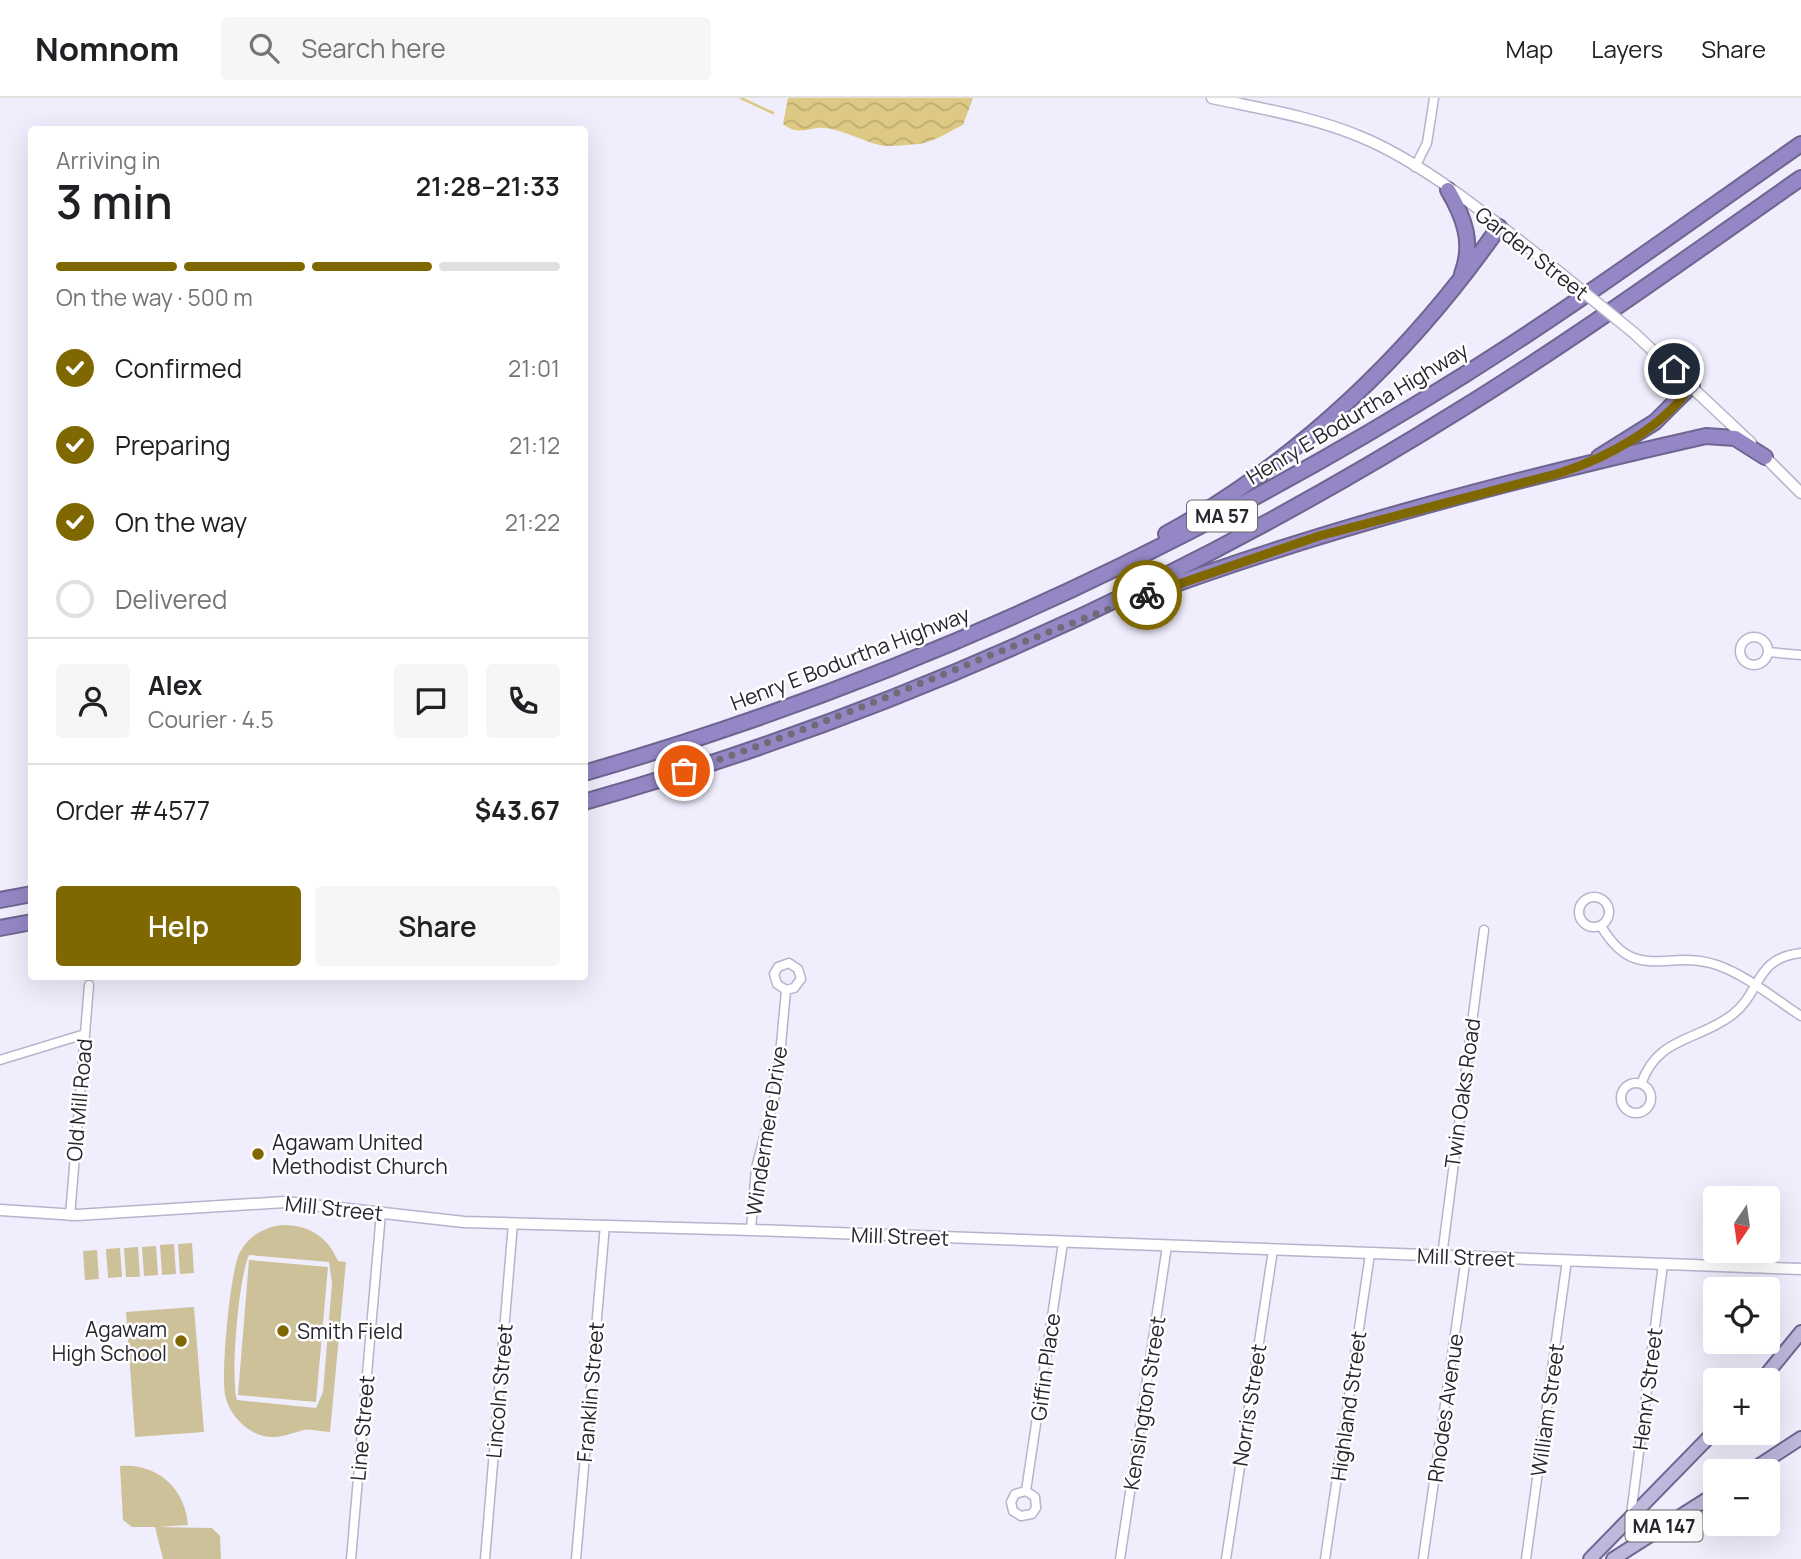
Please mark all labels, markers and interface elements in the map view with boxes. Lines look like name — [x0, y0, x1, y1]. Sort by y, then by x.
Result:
search box — [221, 17, 711, 80]
text: Nomnom — [35, 26, 179, 71]
icon: search — [245, 29, 283, 67]
text: Search here — [301, 30, 446, 66]
text: Map — [1506, 32, 1553, 65]
text: Layers — [1591, 32, 1663, 65]
text: Share — [1701, 32, 1766, 65]
text: Arriving in — [56, 144, 161, 176]
text: 21:28–21:33 — [416, 168, 560, 204]
text: 3 min — [56, 170, 173, 233]
street label: Garden Street — [1470, 200, 1594, 306]
text: On the way · 500 m — [56, 281, 253, 313]
street label: Henry E Bodurtha Highway — [1241, 336, 1473, 490]
pin — [1644, 339, 1704, 399]
icon: check — [56, 349, 94, 387]
text: Confirmed — [115, 350, 242, 386]
icon: home — [1655, 350, 1693, 388]
text: 21:01 — [508, 352, 560, 384]
icon: check — [56, 426, 94, 464]
text: Preparing — [115, 427, 231, 463]
text: 21:12 — [509, 429, 560, 461]
road number: MA 57 — [1187, 500, 1257, 532]
icon: check — [56, 503, 94, 541]
text: On the way — [115, 504, 247, 540]
text: 21:22 — [505, 506, 560, 538]
courier — [1112, 560, 1182, 630]
icon: bike — [1128, 576, 1166, 614]
text: Delivered — [115, 581, 227, 617]
street label: Henry E Bodurtha Highway — [726, 599, 974, 717]
button: person — [56, 664, 130, 738]
button: chat — [394, 664, 468, 738]
button: phone — [486, 664, 560, 738]
text: Alex — [148, 667, 202, 703]
text: Courier · 4.5 — [148, 703, 274, 735]
pin — [654, 741, 714, 801]
icon: bag — [665, 752, 703, 790]
text: Order #4577 — [56, 792, 210, 828]
text: $43.67 — [475, 792, 560, 828]
button: Help — [56, 886, 301, 966]
button: Share — [315, 886, 560, 966]
street label: Twin Oaks Road — [1438, 1016, 1486, 1170]
street label: Old Mill Road — [60, 1037, 98, 1163]
street label: Windermere Drive — [739, 1044, 793, 1218]
place label: Agawam United Methodist Church — [272, 1128, 448, 1180]
marker: Agawam United Methodist Church — [250, 1146, 266, 1162]
north arrow — [1703, 1186, 1780, 1264]
map controls — [1703, 1186, 1780, 1536]
street label: Mill Street — [284, 1189, 384, 1227]
street label: Mill Street — [850, 1220, 950, 1252]
street label: Mill Street — [1416, 1241, 1516, 1273]
button: locate — [1703, 1277, 1780, 1354]
street label: Giffin Place — [1024, 1311, 1066, 1423]
street label: Kensington Street — [1116, 1314, 1172, 1492]
place label: Agawam High School — [52, 1315, 167, 1367]
place label: Smith Field — [297, 1317, 403, 1345]
street label: Franklin Street — [570, 1321, 610, 1463]
marker: Smith Field — [275, 1323, 291, 1339]
street label: Lincoln Street — [479, 1323, 519, 1459]
street label: Henry Street — [1626, 1326, 1668, 1452]
street label: Highland Street — [1324, 1329, 1372, 1483]
street label: Rhodes Avenue — [1421, 1332, 1469, 1484]
marker: Agawam High School — [173, 1333, 189, 1349]
street label: Norris Street — [1225, 1342, 1273, 1468]
street label: William Street — [1524, 1342, 1570, 1478]
button: + — [1703, 1368, 1780, 1445]
street label: Line Street — [343, 1374, 381, 1482]
button: − — [1703, 1459, 1780, 1536]
road number: MA 147 — [1626, 1510, 1702, 1542]

